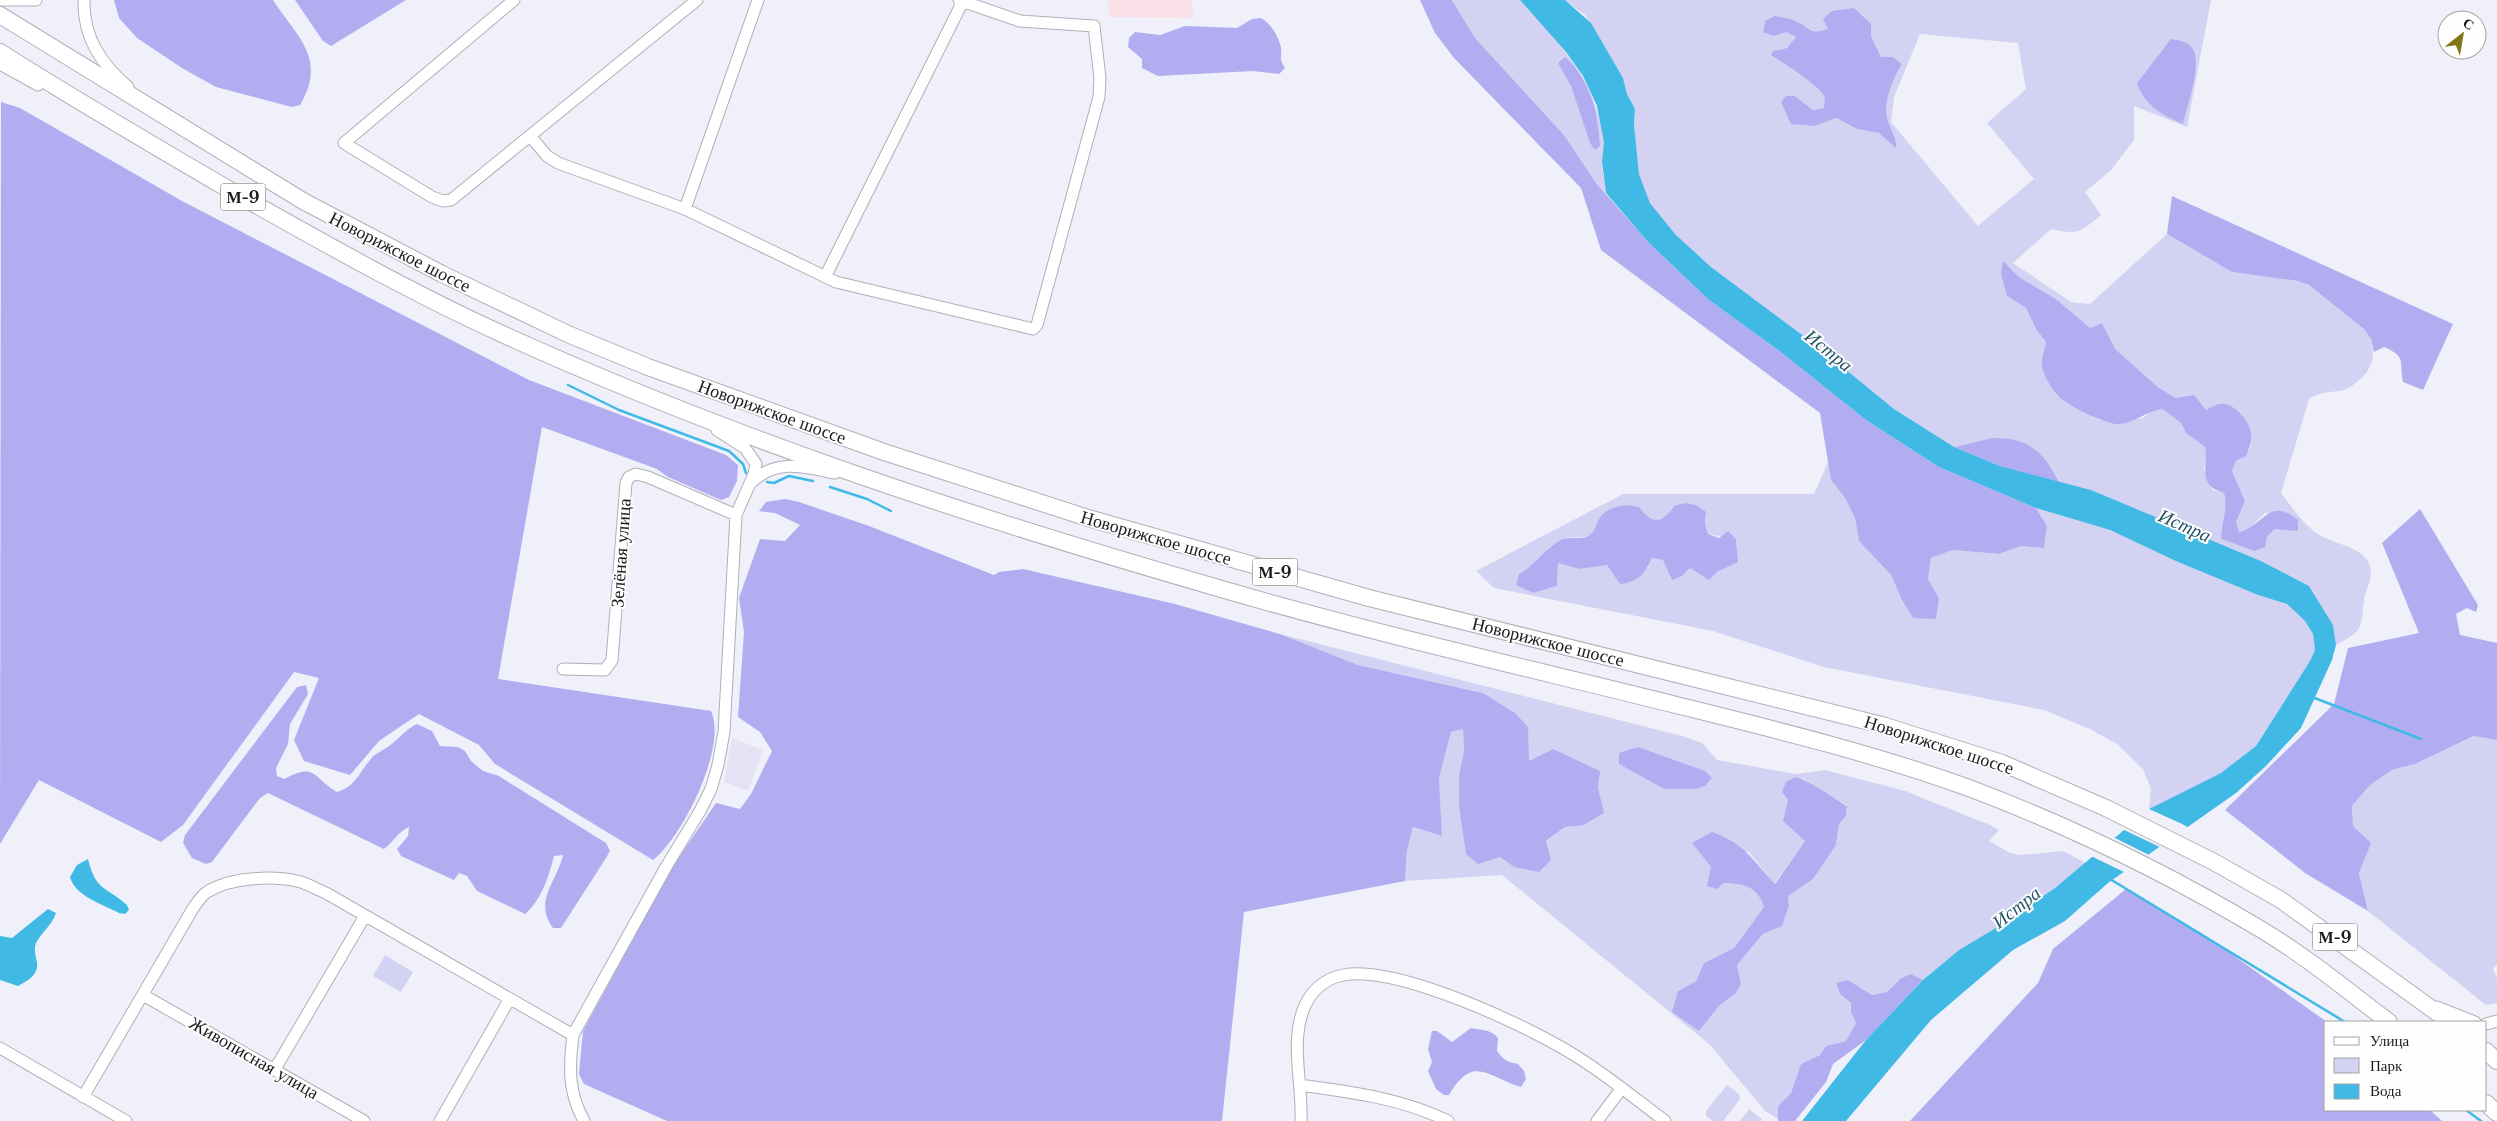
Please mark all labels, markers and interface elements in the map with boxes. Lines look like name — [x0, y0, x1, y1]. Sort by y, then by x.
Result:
north arrow — [2437, 10, 2487, 60]
text: С — [2460, 14, 2478, 34]
road number: М-9 — [220, 183, 266, 210]
street label: Новорижское шоссе — [326, 207, 474, 297]
water label: Истра — [1799, 324, 1857, 377]
street label: Новорижское шоссе — [695, 375, 849, 449]
street label: Зелёная улица — [606, 498, 636, 608]
water label: Истра — [2154, 503, 2215, 547]
street label: Новорижское шоссе — [1078, 506, 1234, 570]
road number: М-9 — [1252, 558, 1298, 586]
street label: Новорижское шоссе — [1470, 612, 1626, 672]
street label: Новорижское шоссе — [1862, 710, 2017, 780]
water label: Истра — [1987, 881, 2045, 934]
road number: М-9 — [2312, 924, 2358, 950]
street label: Живописная улица — [185, 1012, 323, 1104]
legend — [2324, 1021, 2487, 1111]
text: Улица — [2370, 1031, 2409, 1050]
text: Парк — [2370, 1056, 2403, 1075]
text: Вода — [2370, 1081, 2402, 1100]

